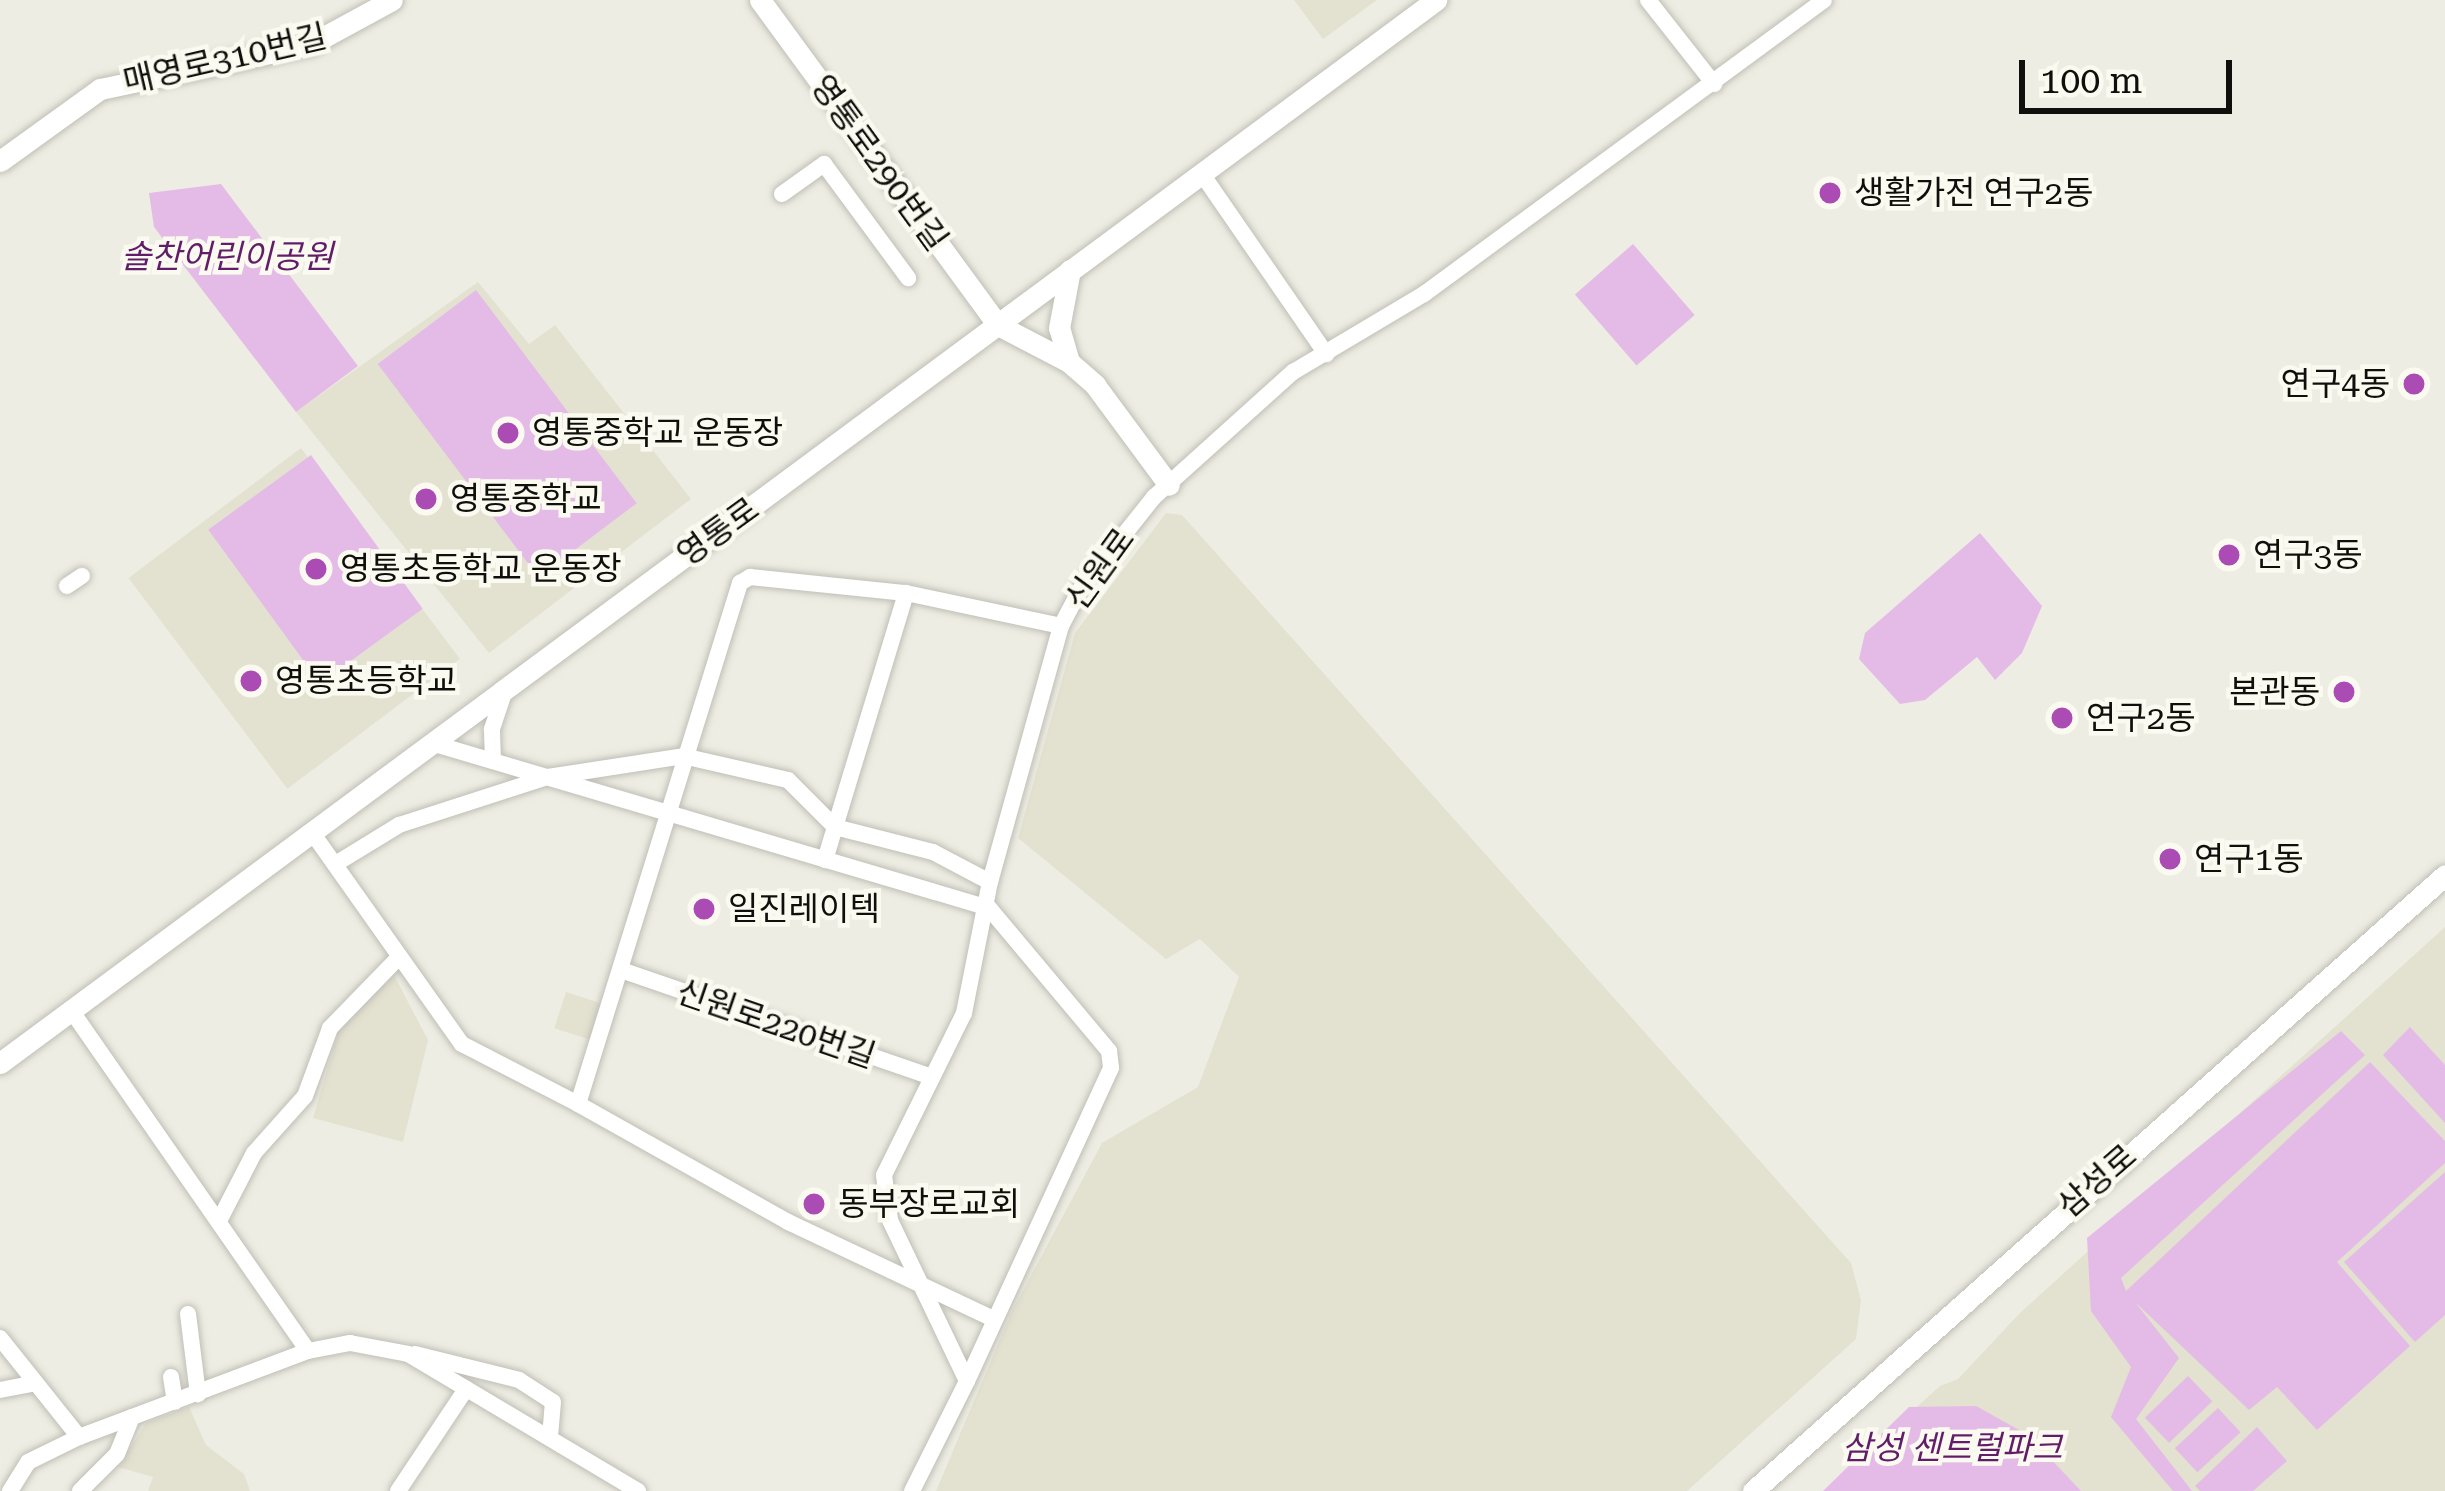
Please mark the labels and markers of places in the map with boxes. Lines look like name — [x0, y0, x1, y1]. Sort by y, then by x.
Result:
place label: 생활가전 연구2동 — [1854, 173, 2093, 213]
marker: 생활가전 연구2동 — [1817, 180, 1843, 206]
place label: 연구4동 — [2280, 364, 2390, 404]
marker: 연구4동 — [2401, 371, 2427, 397]
place label: 영통중학교 운동장 — [532, 413, 783, 453]
marker: 영통중학교 운동장 — [495, 420, 521, 446]
place label: 영통중학교 — [450, 479, 602, 519]
marker: 영통중학교 — [413, 486, 439, 512]
place label: 연구3동 — [2253, 535, 2363, 575]
marker: 연구3동 — [2216, 542, 2242, 568]
place label: 영통초등학교 운동장 — [340, 549, 622, 589]
marker: 영통초등학교 운동장 — [303, 556, 329, 582]
place label: 영통초등학교 — [275, 661, 457, 701]
marker: 영통초등학교 — [238, 668, 264, 694]
place label: 본관동 — [2229, 672, 2320, 712]
marker: 본관동 — [2331, 679, 2357, 705]
place label: 연구2동 — [2086, 698, 2196, 738]
marker: 연구2동 — [2049, 705, 2075, 731]
place label: 연구1동 — [2194, 839, 2304, 879]
marker: 연구1동 — [2157, 846, 2183, 872]
place label: 일진레이텍 — [728, 889, 880, 929]
marker: 일진레이텍 — [691, 896, 717, 922]
place label: 동부장로교회 — [838, 1184, 1020, 1224]
marker: 동부장로교회 — [801, 1191, 827, 1217]

